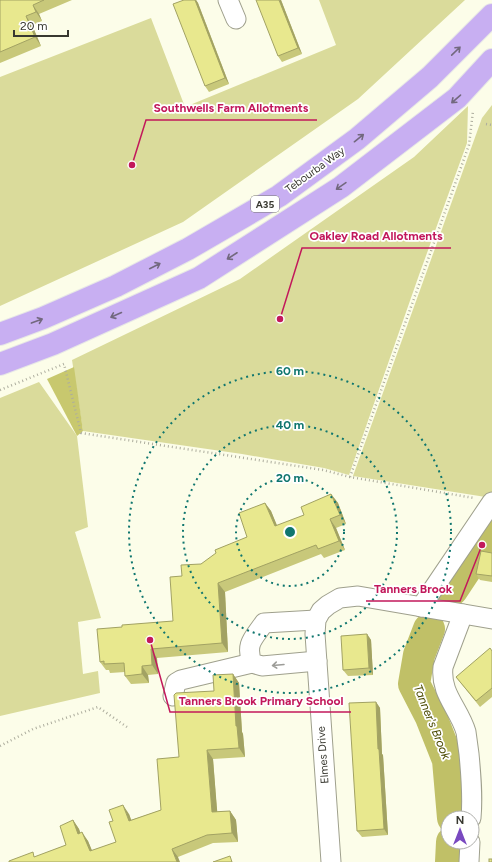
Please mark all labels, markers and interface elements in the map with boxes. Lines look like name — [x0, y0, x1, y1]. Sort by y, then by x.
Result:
scale bar — [14, 12, 68, 38]
text: 20 m — [20, 19, 48, 33]
one-way arrow — [451, 46, 461, 56]
one-way arrow — [450, 94, 461, 103]
callout: Southwells Farm Allotments — [146, 96, 317, 120]
text: Southwells Farm Allotments — [154, 101, 309, 115]
one-way arrow — [354, 133, 364, 142]
street label: Tebourba Way — [283, 144, 347, 196]
one-way arrow — [336, 182, 347, 190]
road number: A35 — [251, 196, 279, 212]
callout: Oakley Road Allotments — [302, 224, 451, 248]
text: Oakley Road Allotments — [309, 229, 443, 243]
one-way arrow — [226, 253, 238, 261]
one-way arrow — [148, 262, 160, 269]
one-way arrow — [111, 312, 123, 319]
one-way arrow — [30, 316, 42, 324]
text: 60 m — [276, 364, 304, 378]
text: 40 m — [276, 418, 304, 432]
text: 20 m — [276, 471, 304, 485]
centre of rings — [283, 525, 297, 539]
callout: Tanners Brook — [366, 577, 460, 601]
text: Tanners Brook — [374, 582, 453, 596]
one-way arrow — [272, 661, 285, 669]
water label: Tanner's Brook — [411, 683, 454, 762]
callout: Tanners Brook Primary School — [170, 688, 351, 712]
text: Tanners Brook Primary School — [179, 694, 343, 708]
street label: Elmes Drive — [315, 726, 331, 784]
north arrow — [440, 810, 480, 850]
text: N — [456, 814, 464, 827]

